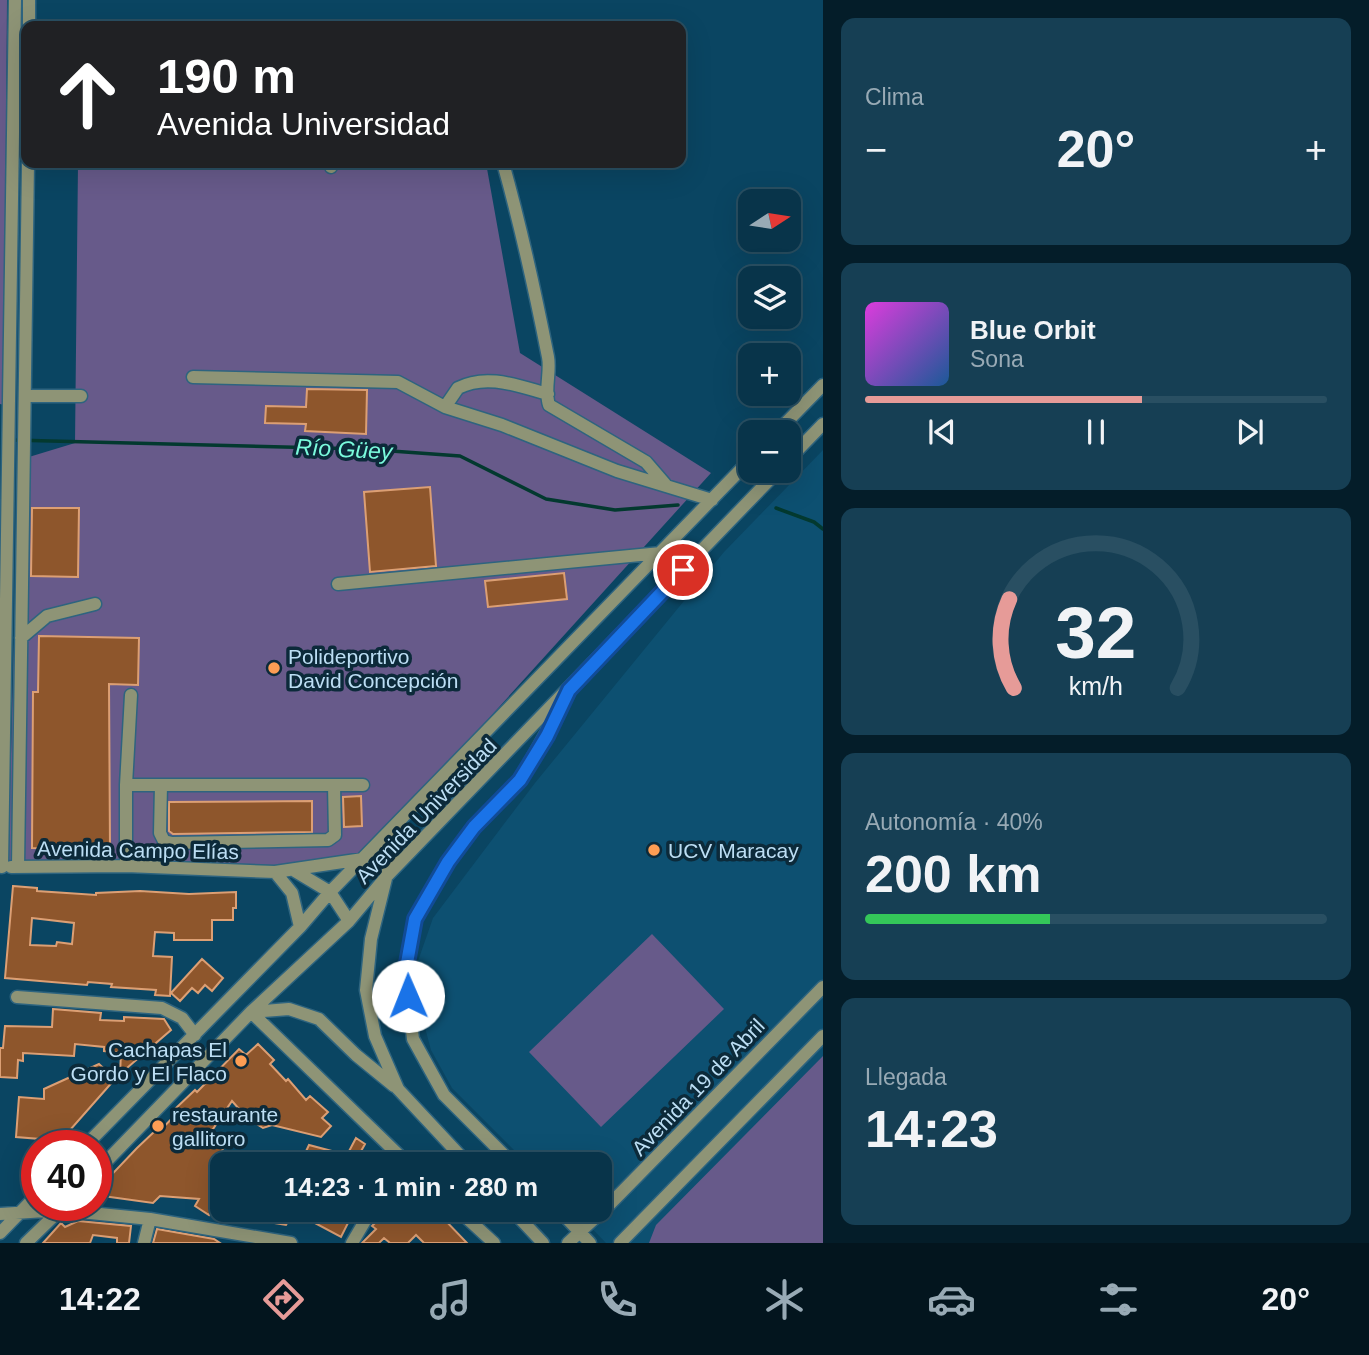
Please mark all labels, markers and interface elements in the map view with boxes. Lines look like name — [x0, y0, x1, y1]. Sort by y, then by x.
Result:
icon: ahead — [42, 49, 133, 140]
text: 190 m — [157, 49, 296, 103]
text: Clima — [865, 84, 924, 110]
text: Avenida Universidad — [157, 106, 450, 142]
text: 20° — [1057, 120, 1135, 178]
text: − — [865, 129, 887, 171]
text: + — [1305, 129, 1327, 171]
north arrow — [738, 189, 802, 252]
map controls — [738, 189, 801, 483]
button: layers — [738, 266, 801, 329]
text: Blue Orbit — [970, 315, 1096, 345]
button: + — [738, 343, 801, 406]
text: Sona — [970, 346, 1024, 372]
icon: previous — [923, 413, 961, 451]
icon: pause — [1077, 413, 1115, 451]
icon: next — [1231, 413, 1269, 451]
button: − — [738, 420, 801, 483]
water label: Río Güey — [295, 433, 395, 465]
pin — [653, 540, 713, 600]
icon: arrive — [664, 551, 702, 589]
text: 32 — [1056, 592, 1136, 673]
place label: Polideportivo David Concepción — [288, 645, 458, 692]
marker: Polideportivo David Concepción — [266, 660, 282, 676]
text: km/h — [1069, 671, 1123, 699]
street label: Avenida Universidad — [351, 734, 501, 888]
text: Autonomía · 40% — [865, 809, 1043, 835]
street label: Avenida Campo Elías — [37, 837, 239, 863]
place label: UCV Maracay — [668, 839, 799, 862]
marker: UCV Maracay — [646, 842, 662, 858]
text: 200 km — [865, 845, 1041, 903]
position arrow — [371, 959, 445, 1033]
street label: Avenida 19 de Abril — [627, 1014, 769, 1160]
place label: Cachapas El Gordo y El Flaco — [71, 1038, 227, 1085]
marker: Cachapas El Gordo y El Flaco — [233, 1053, 249, 1069]
text: Llegada — [865, 1064, 947, 1090]
text: 14:23 — [865, 1100, 998, 1158]
place label: restaurante gallitoro — [172, 1103, 278, 1150]
marker: restaurante gallitoro — [150, 1118, 166, 1134]
speed limit sign: 40 — [21, 1130, 112, 1221]
text: 14:23 · 1 min · 280 m — [284, 1172, 538, 1202]
icon: directions — [259, 1275, 308, 1324]
icon: music — [426, 1275, 475, 1324]
icon: phone — [593, 1275, 642, 1324]
icon: climate — [760, 1275, 809, 1324]
icon: car — [927, 1275, 976, 1324]
icon: filters — [1094, 1275, 1143, 1324]
text: 14:22 — [59, 1281, 141, 1317]
text: 20° — [1262, 1281, 1310, 1317]

